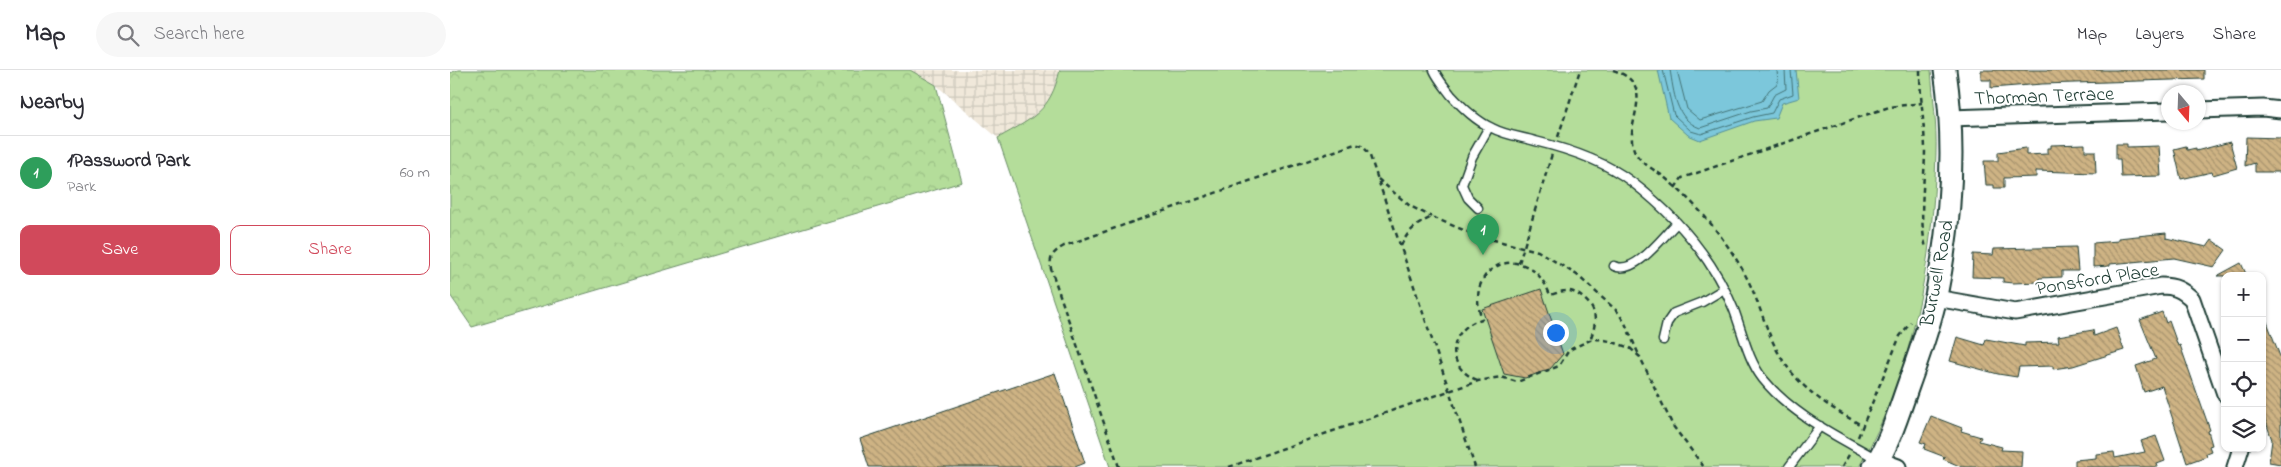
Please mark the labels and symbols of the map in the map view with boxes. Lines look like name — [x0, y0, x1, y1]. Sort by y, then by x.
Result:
street label: Thorman Terrace — [1974, 81, 2115, 114]
north arrow — [2161, 85, 2206, 130]
pin: 1 — [1467, 214, 1499, 255]
street label: Burwell Road — [1914, 218, 1963, 330]
street label: Ponsford Place — [2034, 256, 2161, 304]
your location — [1543, 320, 1569, 346]

